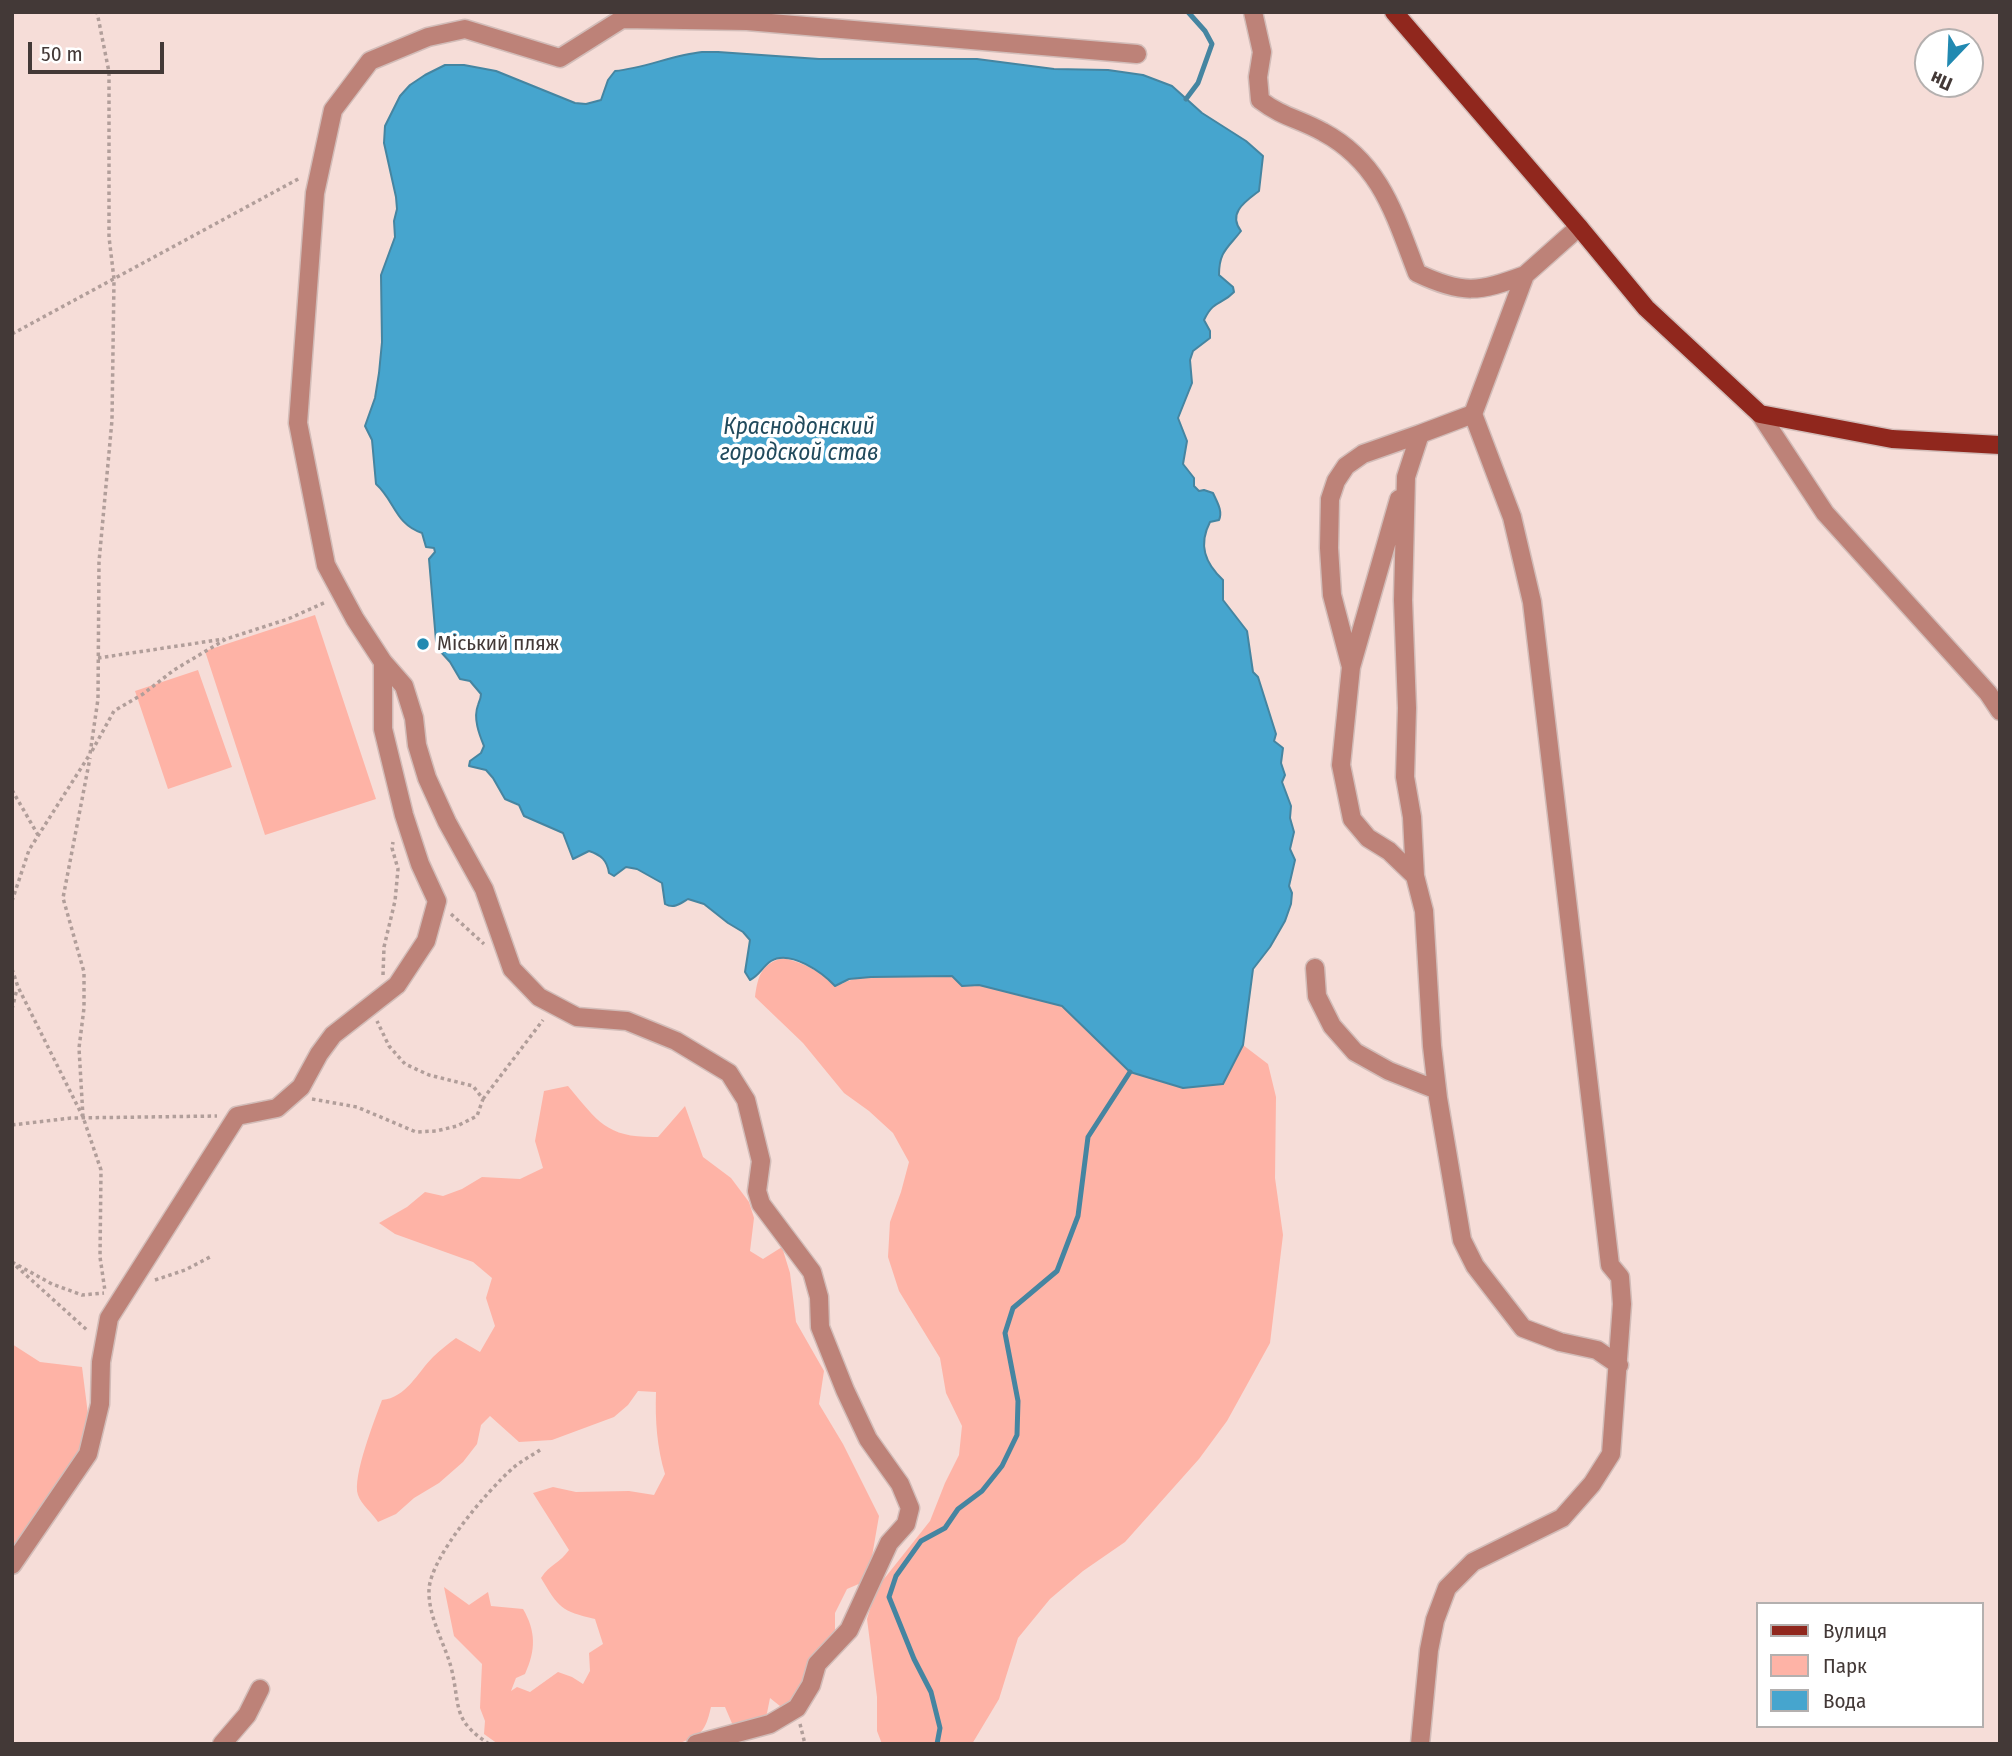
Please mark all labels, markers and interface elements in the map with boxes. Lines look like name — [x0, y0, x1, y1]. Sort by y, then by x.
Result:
scale bar — [32, 28, 168, 72]
north arrow — [1914, 28, 1984, 98]
text: 50 m — [41, 41, 83, 67]
text: Пн — [1927, 66, 1956, 96]
water label: Краснодонский городской став — [720, 414, 878, 468]
place label: Міський пляж — [437, 631, 559, 657]
marker: Міський пляж — [415, 636, 431, 652]
legend — [1756, 1602, 1984, 1728]
text: Вулиця — [1823, 1618, 1887, 1644]
text: Парк — [1823, 1653, 1867, 1679]
text: Вода — [1823, 1688, 1866, 1714]

